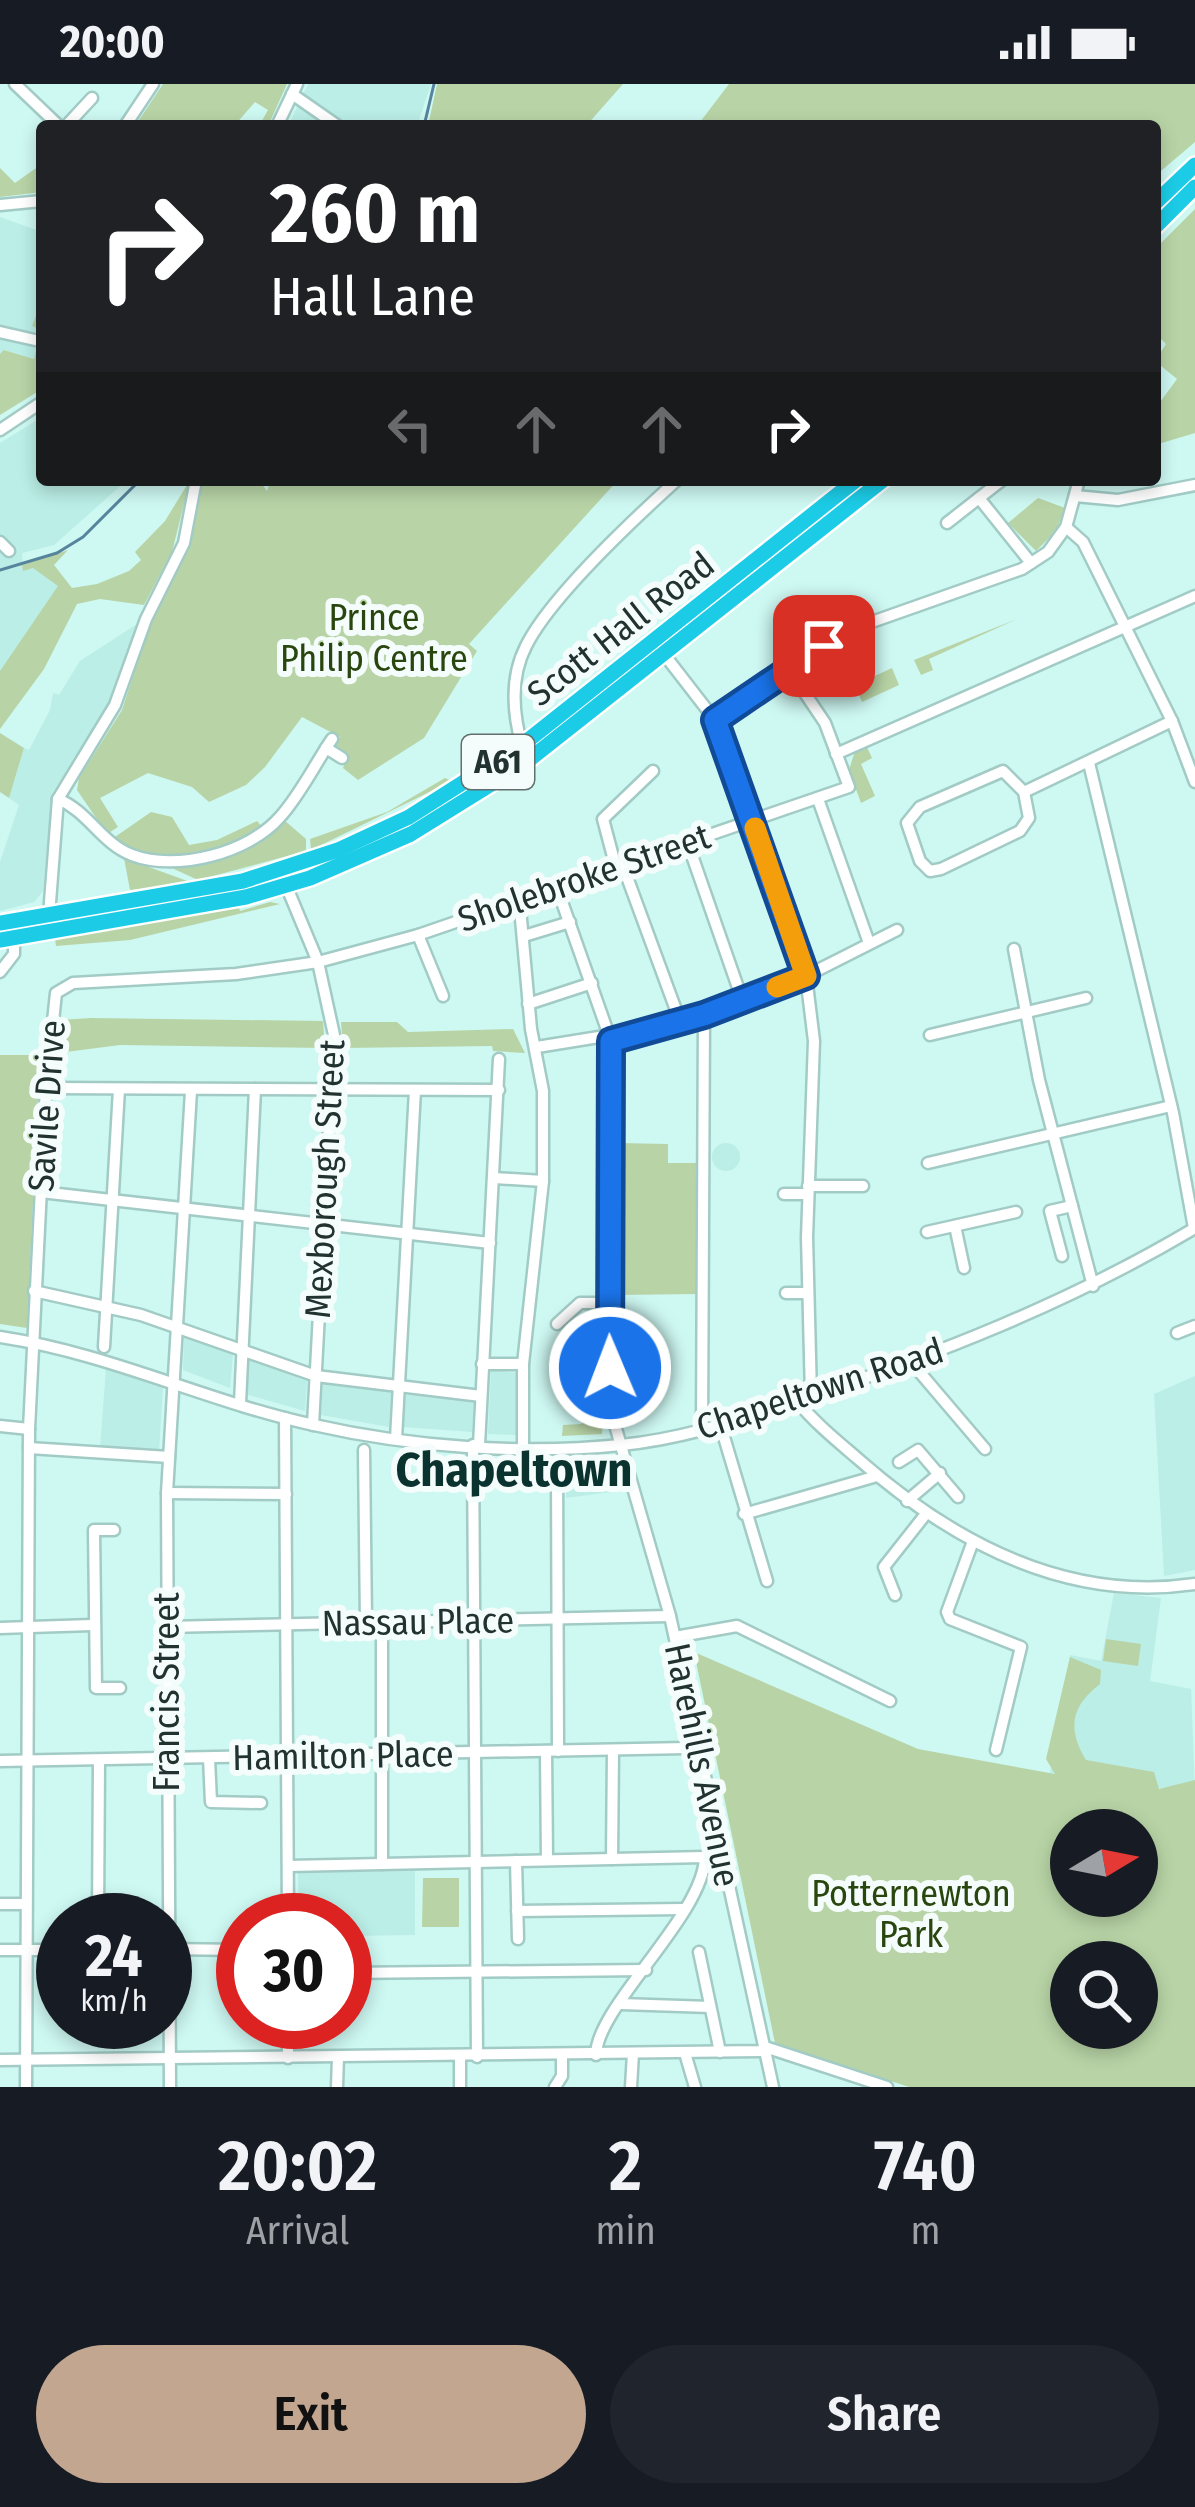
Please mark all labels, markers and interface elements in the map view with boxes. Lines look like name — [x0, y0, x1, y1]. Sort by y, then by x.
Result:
text: 20:00 — [60, 15, 165, 69]
text: 260 m — [270, 163, 480, 264]
icon: right — [72, 168, 228, 324]
text: Hall Lane — [270, 265, 475, 329]
icon: left — [377, 396, 443, 462]
icon: ahead — [503, 396, 569, 462]
icon: ahead — [629, 396, 695, 462]
icon: right — [755, 396, 821, 462]
street label: Scott Hall Road — [519, 542, 723, 716]
pin — [773, 595, 875, 697]
park label: Prince Philip Centre — [280, 596, 468, 681]
icon: arrive — [791, 613, 857, 679]
road number: A61 — [462, 735, 534, 789]
street label: Sholebroke Street — [452, 814, 716, 942]
street label: Savile Drive — [19, 1019, 75, 1193]
street label: Mexborough Street — [296, 1038, 354, 1320]
position arrow — [547, 1305, 673, 1431]
street label: Chapeltown Road — [691, 1328, 949, 1450]
district label: Chapeltown — [396, 1441, 632, 1499]
street label: Francis Street — [145, 1592, 189, 1792]
street label: Nassau Place — [322, 1598, 514, 1646]
street label: Harehills Avenue — [655, 1639, 749, 1891]
street label: Hamilton Place — [232, 1732, 454, 1780]
north arrow — [1050, 1809, 1158, 1917]
map controls — [1050, 1809, 1158, 2049]
park label: Potternewton Park — [811, 1872, 1011, 1957]
speed limit sign: 30 — [216, 1893, 372, 2049]
text: 24 — [85, 1920, 143, 1992]
button: search — [1050, 1941, 1158, 2049]
text: km/h — [81, 1983, 147, 2019]
text: 20:02 — [218, 2123, 377, 2209]
text: 2 — [609, 2123, 642, 2209]
text: 740 — [874, 2123, 977, 2209]
text: Arrival — [246, 2208, 349, 2254]
text: min — [595, 2208, 656, 2254]
text: m — [910, 2208, 940, 2254]
button: Exit — [36, 2345, 586, 2483]
button: Share — [610, 2345, 1159, 2483]

